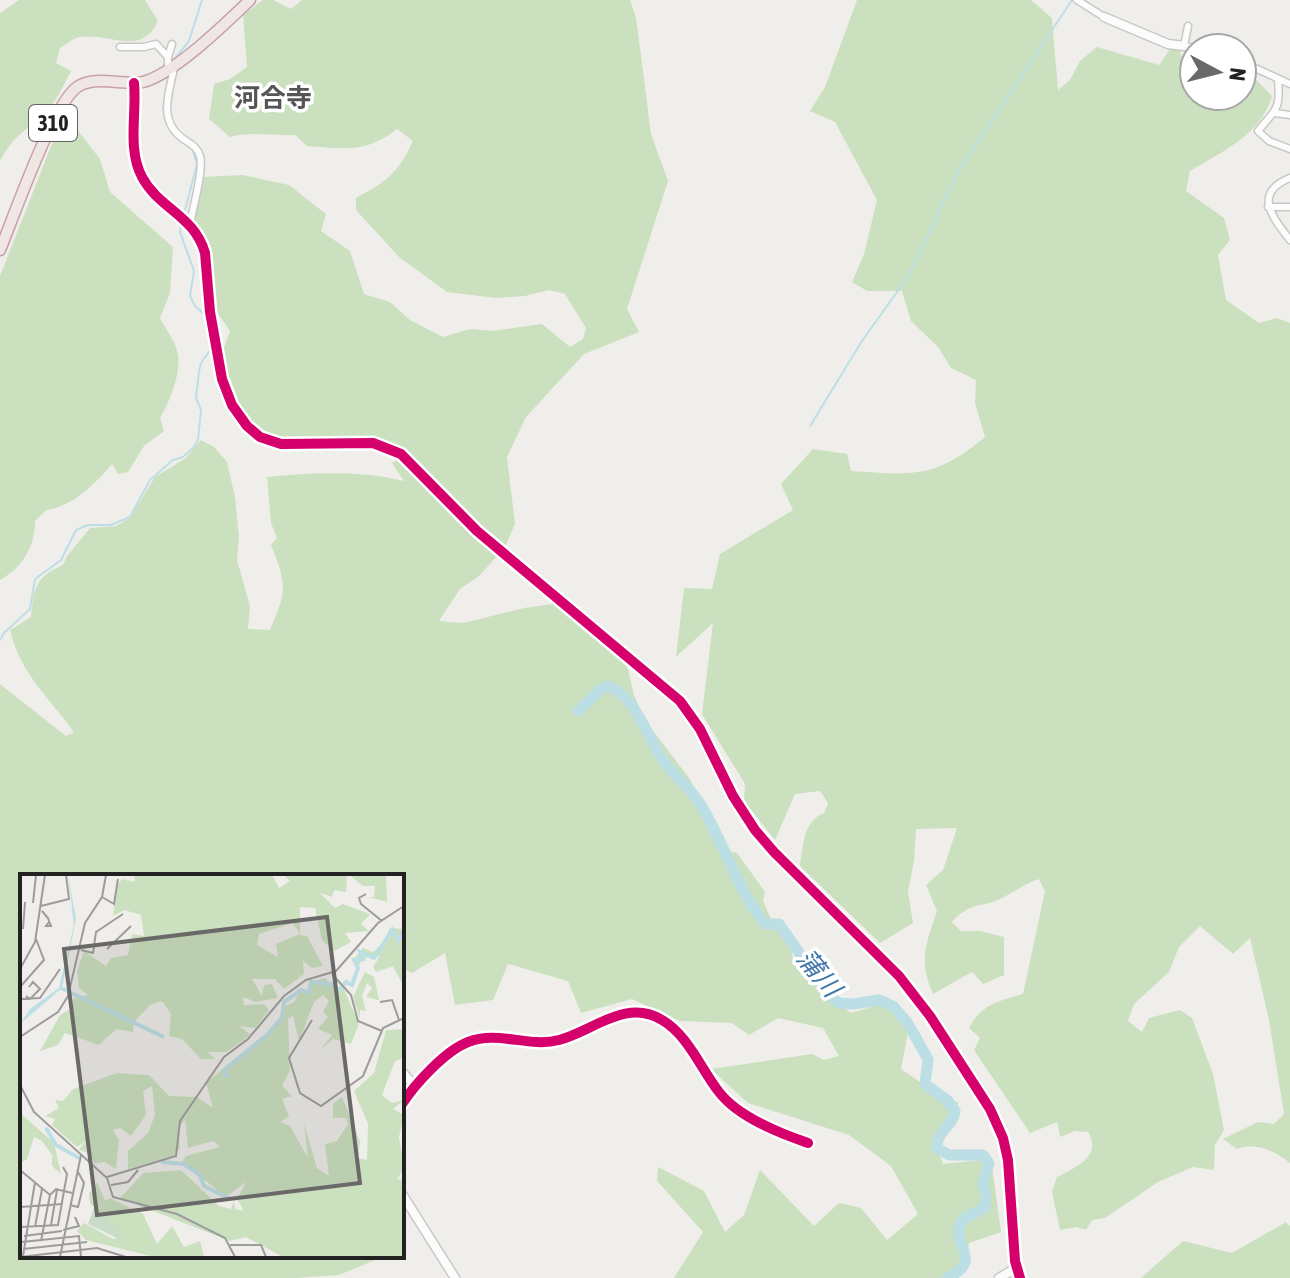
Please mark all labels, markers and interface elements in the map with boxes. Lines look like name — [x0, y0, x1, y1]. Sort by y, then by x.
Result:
north arrow — [1178, 32, 1258, 112]
text: N — [1224, 66, 1252, 82]
district label: 河合寺 — [234, 83, 312, 113]
road number: 310 — [29, 105, 77, 141]
inset map — [20, 874, 404, 1258]
water label: 蒲川 — [791, 943, 849, 1005]

